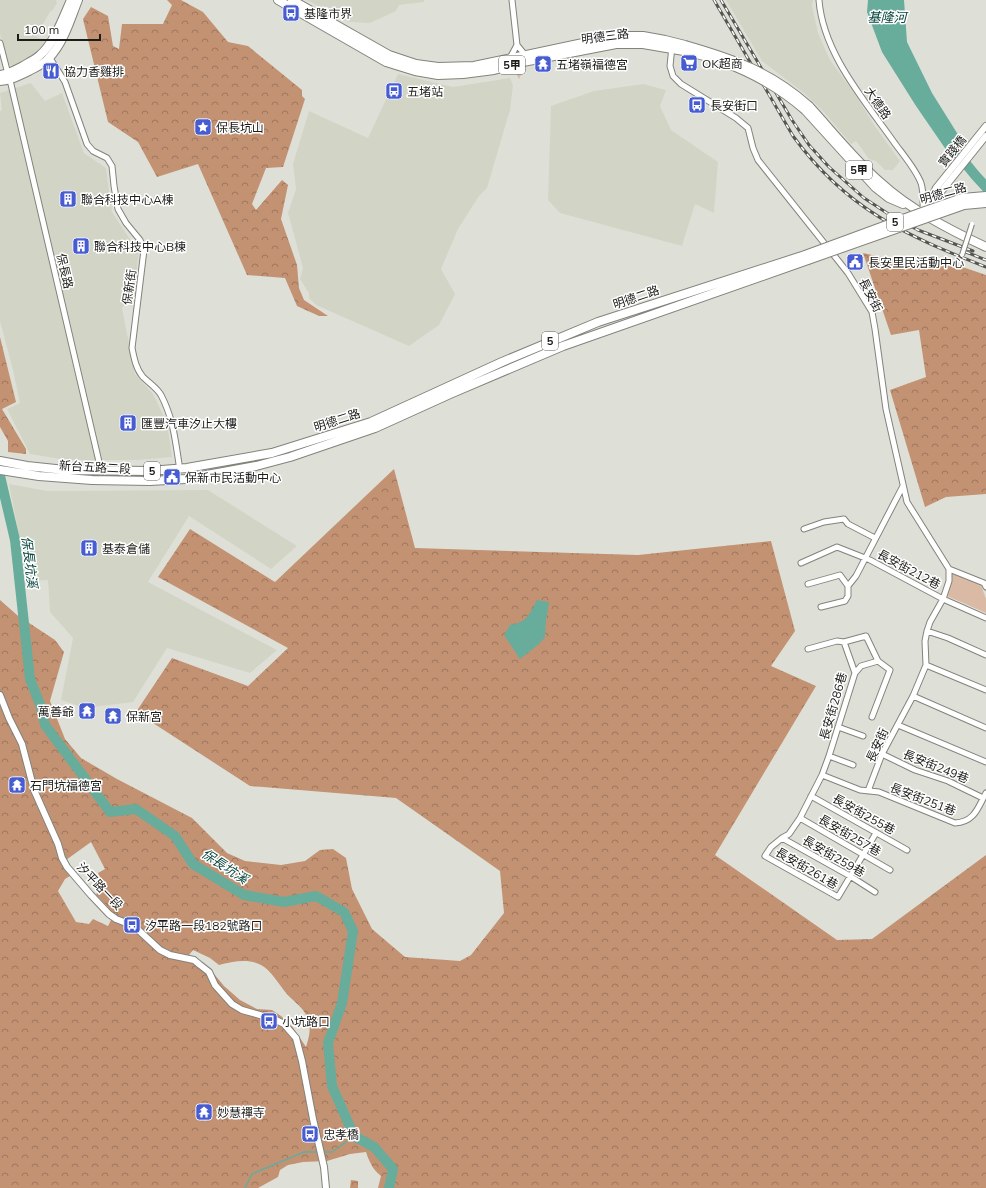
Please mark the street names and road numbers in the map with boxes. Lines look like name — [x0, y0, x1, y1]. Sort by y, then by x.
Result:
street label: 明德三路 — [580, 26, 630, 46]
road number: 5甲 — [499, 56, 525, 74]
street label: 大德路 — [862, 84, 894, 122]
street label: 實踐橋 — [935, 132, 969, 170]
road number: 5甲 — [846, 161, 872, 179]
street label: 明德二路 — [918, 179, 968, 207]
road number: 5 — [887, 213, 903, 231]
street label: 保長路 — [54, 252, 76, 290]
street label: 保新街 — [119, 268, 139, 306]
street label: 長安街 — [856, 276, 886, 314]
street label: 明德二路 — [611, 282, 661, 312]
road number: 5 — [542, 332, 558, 350]
street label: 明德二路 — [312, 405, 362, 435]
street label: 新台五路二段 — [59, 458, 131, 476]
road number: 5 — [144, 462, 160, 480]
street label: 長安街212巷 — [875, 546, 943, 592]
street label: 長安街286巷 — [816, 670, 850, 742]
street label: 長安街 — [863, 726, 891, 764]
street label: 長安街249巷 — [901, 746, 971, 786]
street label: 長安街251巷 — [888, 780, 958, 818]
street label: 長安街255巷 — [830, 791, 898, 837]
street label: 長安街257巷 — [816, 811, 884, 859]
street label: 長安街259巷 — [800, 832, 868, 880]
street label: 長安街261巷 — [773, 844, 841, 892]
street label: 汐平路一段 — [74, 859, 126, 913]

